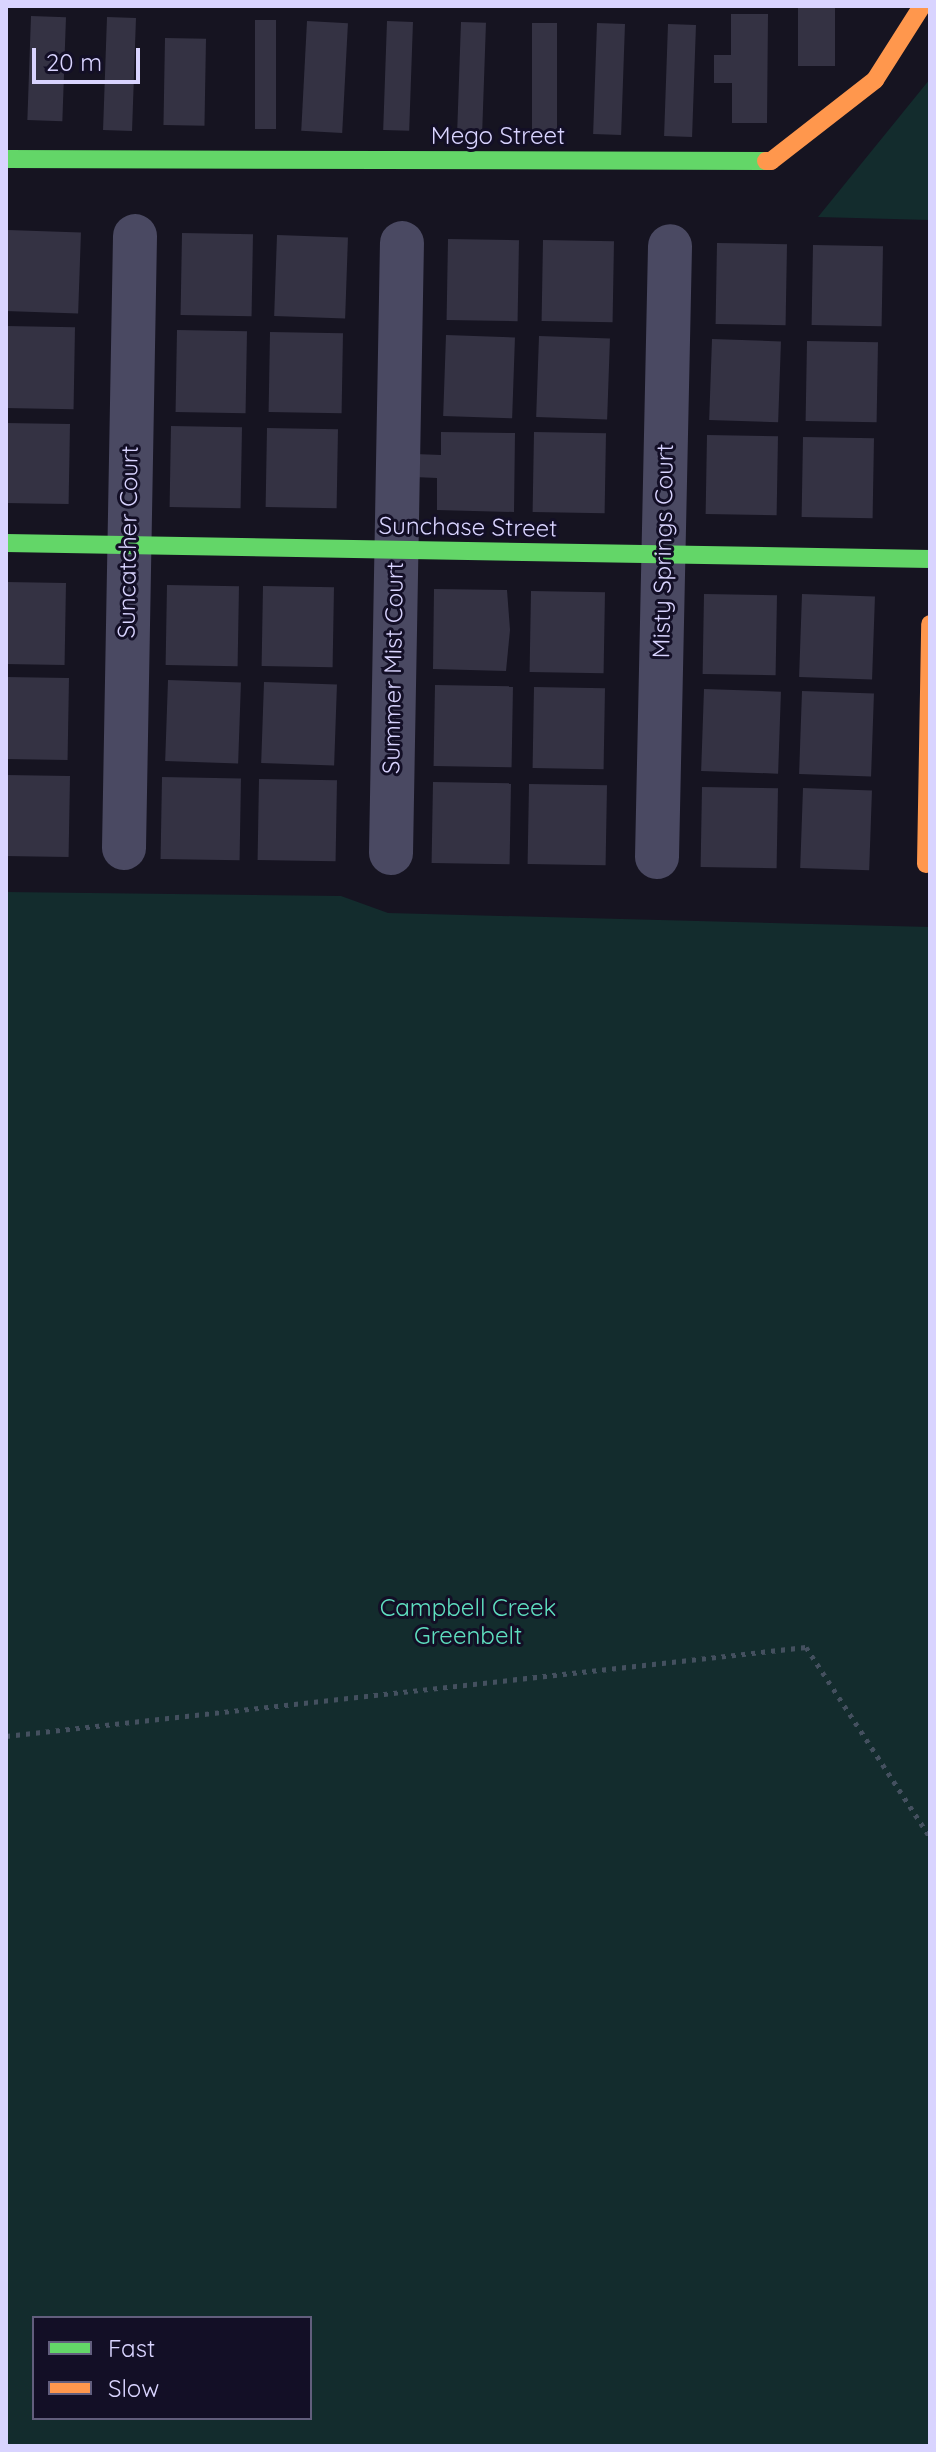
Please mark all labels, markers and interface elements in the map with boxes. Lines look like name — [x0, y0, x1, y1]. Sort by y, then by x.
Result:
scale bar — [36, 32, 144, 82]
text: 20 m — [46, 47, 102, 77]
street label: Mego Street — [431, 122, 565, 150]
street label: Misty Springs Court — [647, 443, 679, 659]
street label: Suncatcher Court — [112, 445, 144, 639]
street label: Sunchase Street — [378, 511, 558, 543]
street label: Summer Mist Court — [377, 562, 409, 774]
park label: Campbell Creek Greenbelt — [380, 1594, 556, 1650]
legend — [32, 2316, 312, 2420]
text: Fast — [108, 2333, 155, 2363]
text: Slow — [108, 2373, 159, 2403]

